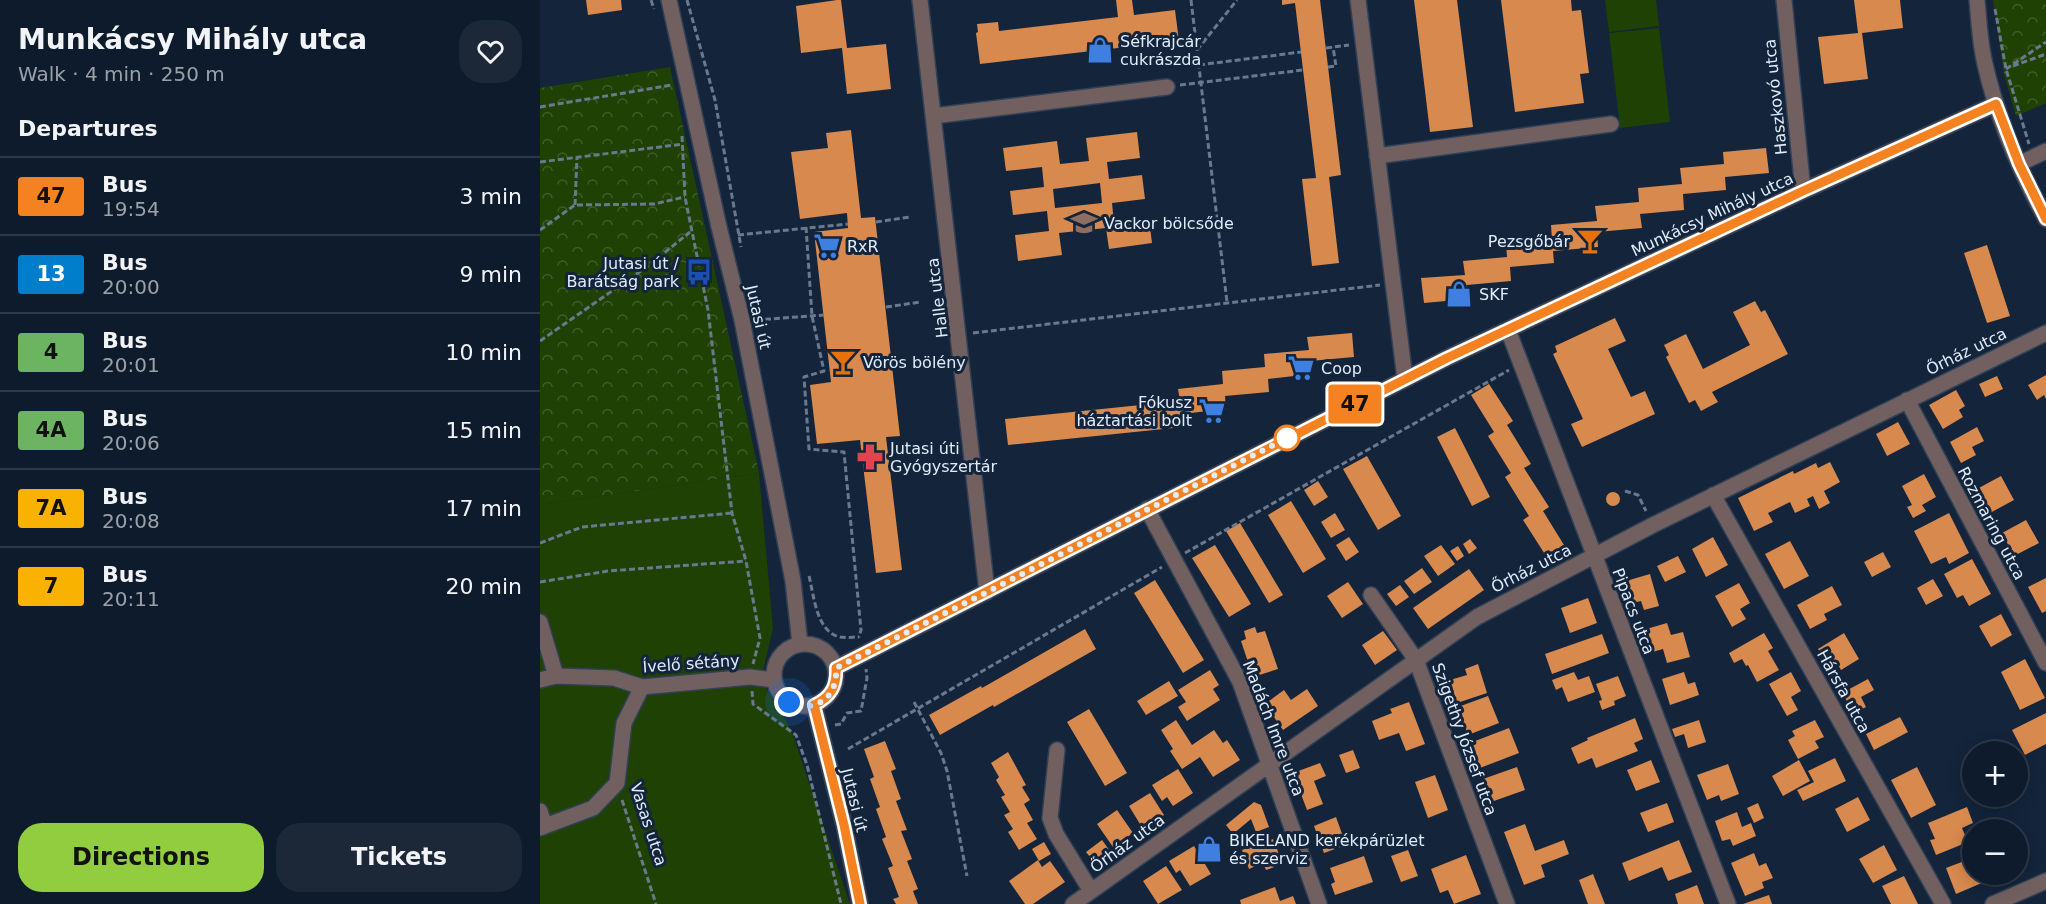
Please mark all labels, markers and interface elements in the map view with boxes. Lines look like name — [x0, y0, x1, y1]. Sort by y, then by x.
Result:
button: heart — [459, 20, 522, 83]
text: Munkácsy Mihály utca — [18, 23, 367, 56]
place label: Séfkrajcár cukrászda — [1120, 32, 1201, 69]
shop icon: Séfkrajcár cukrászda — [1085, 35, 1115, 65]
street label: Haszkovó utca — [1760, 38, 1791, 156]
text: Walk · 4 min · 250 m — [18, 62, 225, 86]
text: Departures — [18, 116, 158, 141]
street label: Munkácsy Mihály utca — [1628, 168, 1796, 260]
text: Bus — [102, 172, 148, 197]
text: 47 — [36, 184, 66, 208]
text: 3 min — [460, 184, 522, 209]
text: 19:54 — [102, 197, 160, 221]
school or university icon: Vackor bölcsőde — [1069, 208, 1099, 238]
place label: Vackor bölcsőde — [1104, 214, 1234, 233]
bar icon: Pezsgőbár — [1575, 226, 1605, 256]
supermarket icon: RxR — [812, 231, 842, 261]
place label: Pezsgőbár — [1488, 232, 1570, 251]
place label: RxR — [847, 237, 879, 256]
text: Bus — [102, 250, 148, 275]
place label: Jutasi út / Barátság park — [566, 254, 680, 291]
bus stop icon: Jutasi út / Barátság park — [684, 257, 714, 287]
street label: Halle utca — [923, 257, 952, 339]
text: 13 — [36, 262, 66, 286]
text: 9 min — [460, 262, 522, 287]
text: 20:00 — [102, 275, 160, 299]
shop icon: SKF — [1444, 279, 1474, 309]
street label: Jutasi út — [742, 282, 775, 351]
place label: SKF — [1479, 285, 1509, 304]
street label: Őrház utca — [1922, 323, 2010, 379]
text: Bus — [102, 328, 148, 353]
text: 4 — [44, 340, 58, 364]
text: 10 min — [446, 340, 522, 365]
bar icon: Vörös bölény — [828, 347, 858, 377]
text: 20:01 — [102, 353, 160, 377]
place label: Vörös bölény — [863, 353, 966, 372]
supermarket icon: Coop — [1286, 353, 1316, 383]
place label: Coop — [1321, 359, 1362, 378]
line badge: 47 — [1328, 384, 1382, 424]
text: 47 — [1340, 392, 1370, 416]
place label: Fókusz háztartási bolt — [1076, 393, 1192, 430]
supermarket icon: Fókusz háztartási bolt — [1197, 396, 1227, 426]
text: Bus — [102, 406, 148, 431]
text: 4A — [36, 418, 66, 442]
text: 15 min — [446, 418, 522, 443]
unlabelled marker — [1274, 425, 1300, 451]
text: 20:06 — [102, 431, 160, 455]
place label: Jutasi úti Gyógyszertár — [889, 439, 998, 476]
pharmacy icon: Jutasi úti Gyógyszertár — [855, 442, 885, 472]
street label: Rozmaring utca — [1954, 463, 2029, 583]
text: Bus — [102, 484, 148, 509]
text: 7A — [36, 496, 66, 520]
text: 17 min — [446, 496, 522, 521]
text: 20:08 — [102, 509, 160, 533]
street label: Őrház utca — [1488, 539, 1574, 597]
text: Bus — [102, 562, 148, 587]
street label: Pipacs utca — [1608, 565, 1659, 657]
text: 7 — [44, 574, 58, 598]
text: 20 min — [446, 574, 522, 599]
text: 20:11 — [102, 587, 160, 611]
street label: Hársfa utca — [1813, 646, 1874, 736]
street label: Ívelő sétány — [642, 651, 740, 676]
street label: Madách Imre utca — [1239, 658, 1308, 799]
street label: Szigethy József utca — [1428, 660, 1501, 818]
your location — [774, 687, 804, 717]
map controls — [1962, 741, 2028, 885]
button: + — [1962, 741, 2028, 807]
street label: Jutasi út — [837, 765, 872, 834]
street label: Vasas utca — [626, 780, 671, 868]
street label: Őrház utca — [1086, 809, 1168, 877]
button: − — [1962, 819, 2028, 885]
button: Directions — [18, 823, 264, 892]
button: Tickets — [276, 823, 522, 892]
place label: BIKELAND kerékpárüzlet és szerviz — [1229, 831, 1424, 868]
shop icon: BIKELAND kerékpárüzlet és szerviz — [1194, 834, 1224, 864]

